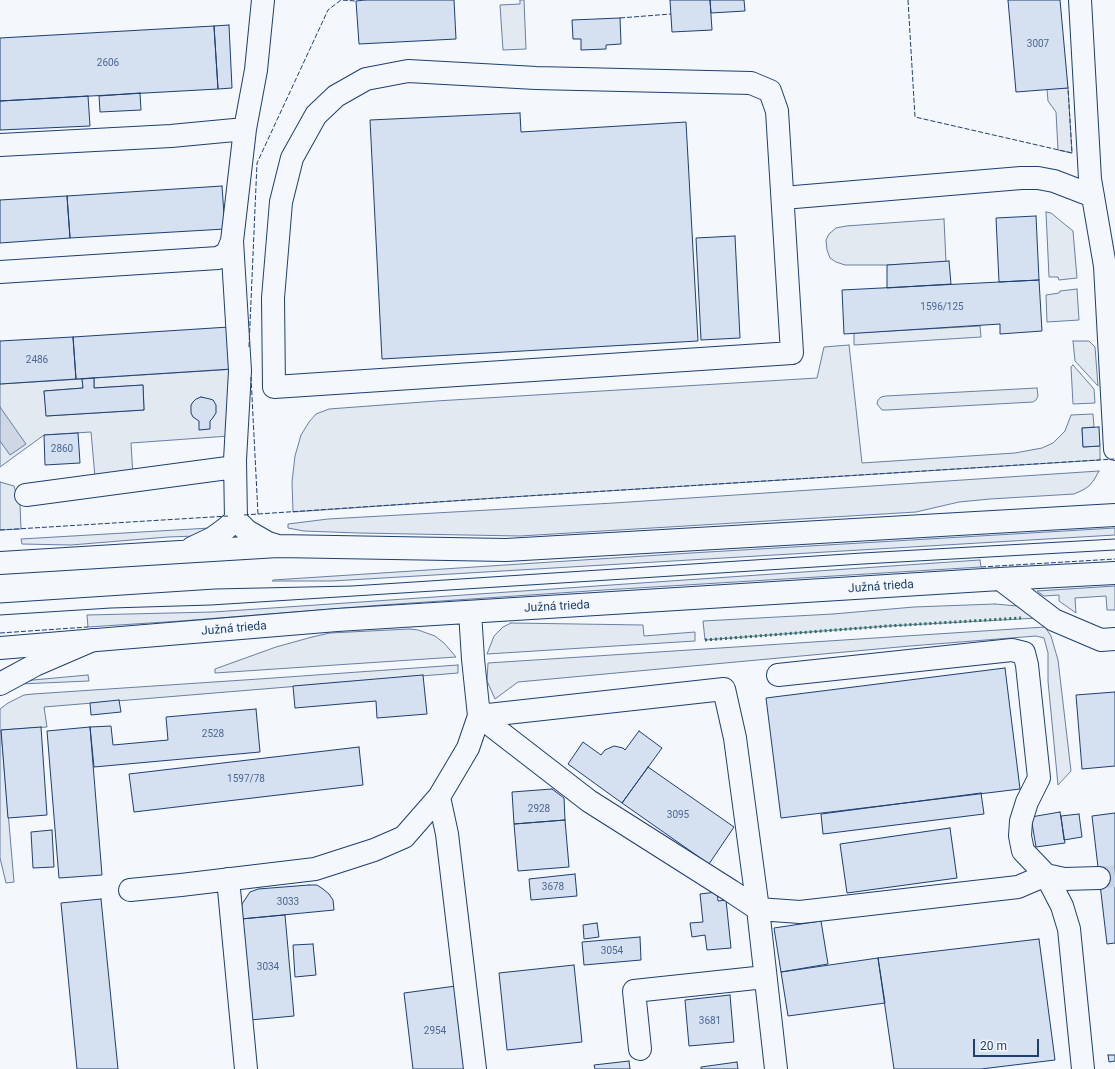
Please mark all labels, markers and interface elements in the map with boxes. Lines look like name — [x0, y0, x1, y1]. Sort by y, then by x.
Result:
house number: 3007 — [1027, 38, 1049, 50]
house number: 2606 — [97, 57, 119, 69]
house number: 1596/125 — [920, 301, 964, 313]
house number: 2486 — [26, 354, 48, 366]
house number: 2860 — [51, 443, 73, 455]
street label: Južná trieda — [848, 578, 914, 596]
street label: Južná trieda — [524, 598, 590, 616]
street label: Južná trieda — [201, 619, 267, 639]
house number: 2528 — [202, 728, 224, 740]
house number: 1597/78 — [227, 773, 265, 785]
house number: 2928 — [528, 803, 550, 815]
house number: 3095 — [667, 809, 689, 821]
house number: 3678 — [542, 881, 564, 893]
house number: 3033 — [277, 896, 299, 908]
house number: 3054 — [601, 945, 623, 957]
house number: 3034 — [257, 961, 279, 973]
house number: 3681 — [699, 1015, 721, 1027]
house number: 2954 — [424, 1025, 446, 1037]
scale bar — [975, 1031, 1041, 1057]
text: 20 m — [980, 1039, 1007, 1053]

